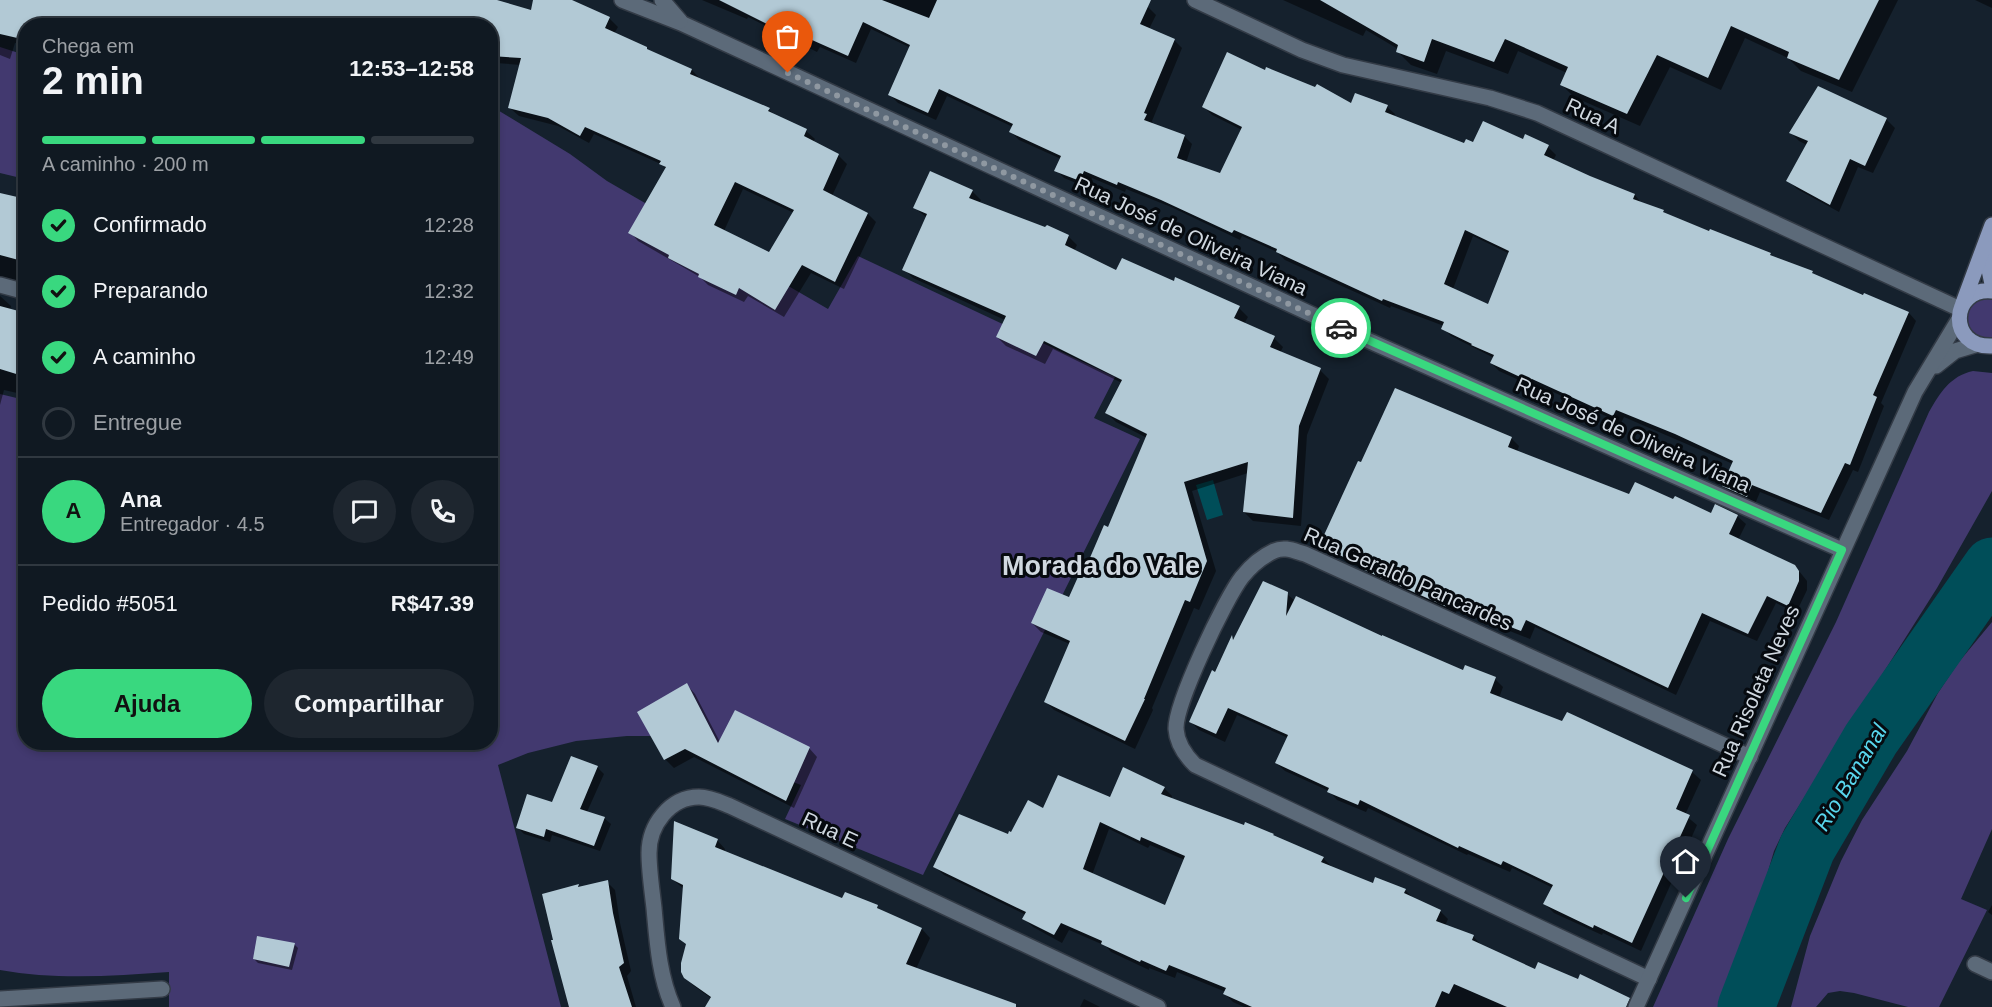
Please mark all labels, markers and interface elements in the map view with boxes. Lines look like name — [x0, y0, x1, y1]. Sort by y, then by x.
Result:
pin — [762, 11, 813, 73]
icon: bag — [771, 20, 804, 53]
text: Chega em — [42, 35, 134, 57]
text: 12:53–12:58 — [349, 56, 474, 81]
text: 2 min — [42, 59, 144, 102]
street label: Rua A — [1562, 93, 1624, 138]
text: A caminho · 200 m — [42, 153, 209, 175]
street label: Rua José de Oliveira Viana — [1071, 171, 1312, 300]
icon: check — [42, 209, 75, 242]
text: Confirmado — [93, 212, 207, 237]
text: 12:28 — [424, 214, 474, 236]
icon: check — [42, 275, 75, 308]
text: Preparando — [93, 278, 208, 303]
text: 12:32 — [424, 280, 474, 302]
courier — [1311, 298, 1371, 358]
icon: car — [1325, 312, 1358, 345]
icon: check — [42, 341, 75, 374]
text: A caminho — [93, 344, 196, 369]
text: 12:49 — [424, 346, 474, 368]
street label: Rua José de Oliveira Viana — [1512, 372, 1754, 497]
text: Entregue — [93, 410, 182, 435]
button: chat — [333, 480, 396, 543]
button: phone — [411, 480, 474, 543]
text: Ana — [120, 487, 162, 512]
text: A — [66, 498, 81, 523]
text: Entregador · 4.5 — [120, 513, 265, 535]
street label: Rua Geraldo Pancardes — [1301, 522, 1516, 635]
district label: Morada do Vale — [1002, 551, 1200, 581]
text: Pedido #5051 — [42, 591, 178, 616]
text: R$47.39 — [391, 591, 474, 616]
street label: Rua Risoleta Neves — [1707, 601, 1804, 780]
button: Ajuda — [42, 669, 252, 738]
button: Compartilhar — [264, 669, 474, 738]
water label: Rio Bananal — [1809, 719, 1893, 835]
street label: Rua E — [799, 807, 862, 852]
pin — [1660, 836, 1711, 898]
icon: home — [1669, 845, 1702, 878]

